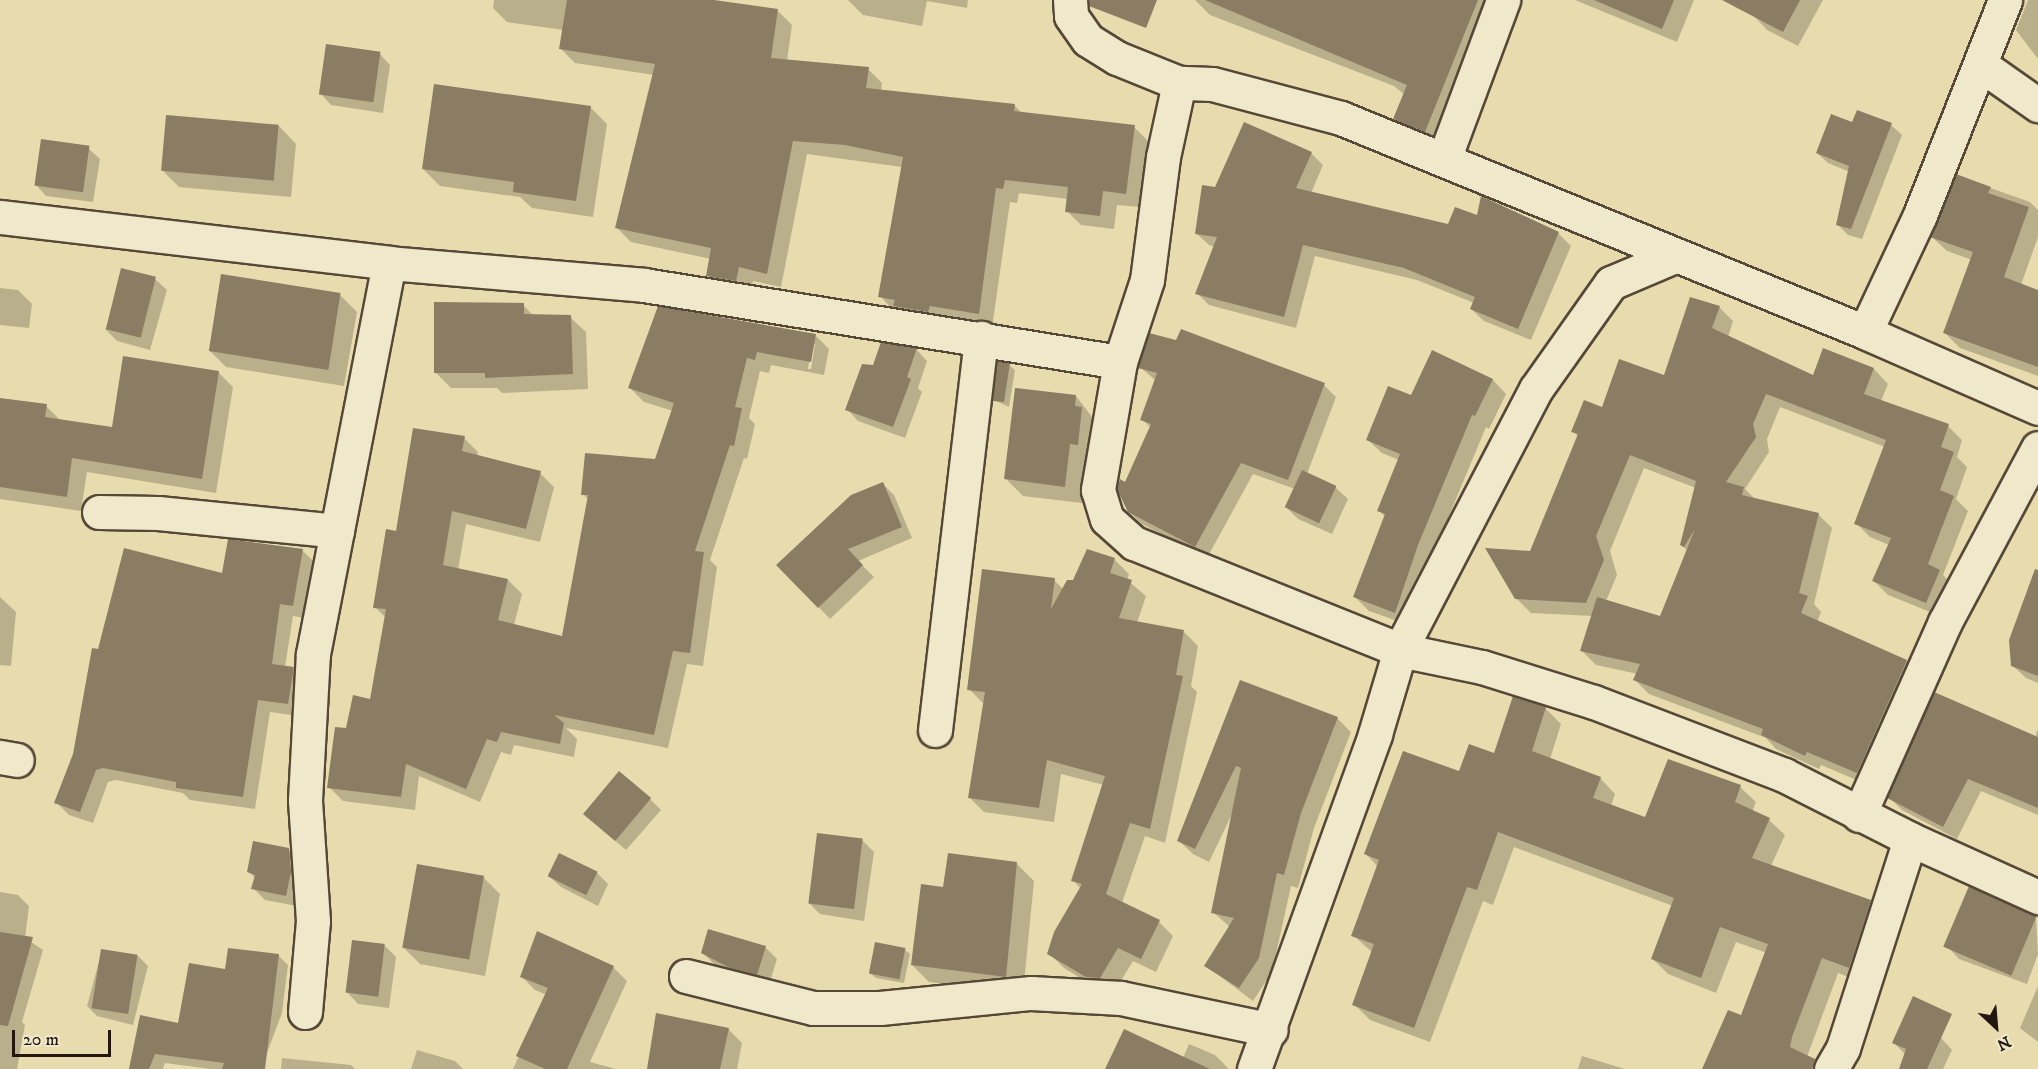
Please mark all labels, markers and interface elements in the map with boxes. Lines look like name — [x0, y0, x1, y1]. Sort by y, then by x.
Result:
north arrow — [1966, 997, 2026, 1057]
scale bar — [15, 1018, 114, 1056]
text: 20 m — [23, 1029, 59, 1051]
text: N — [1994, 1031, 2014, 1055]

